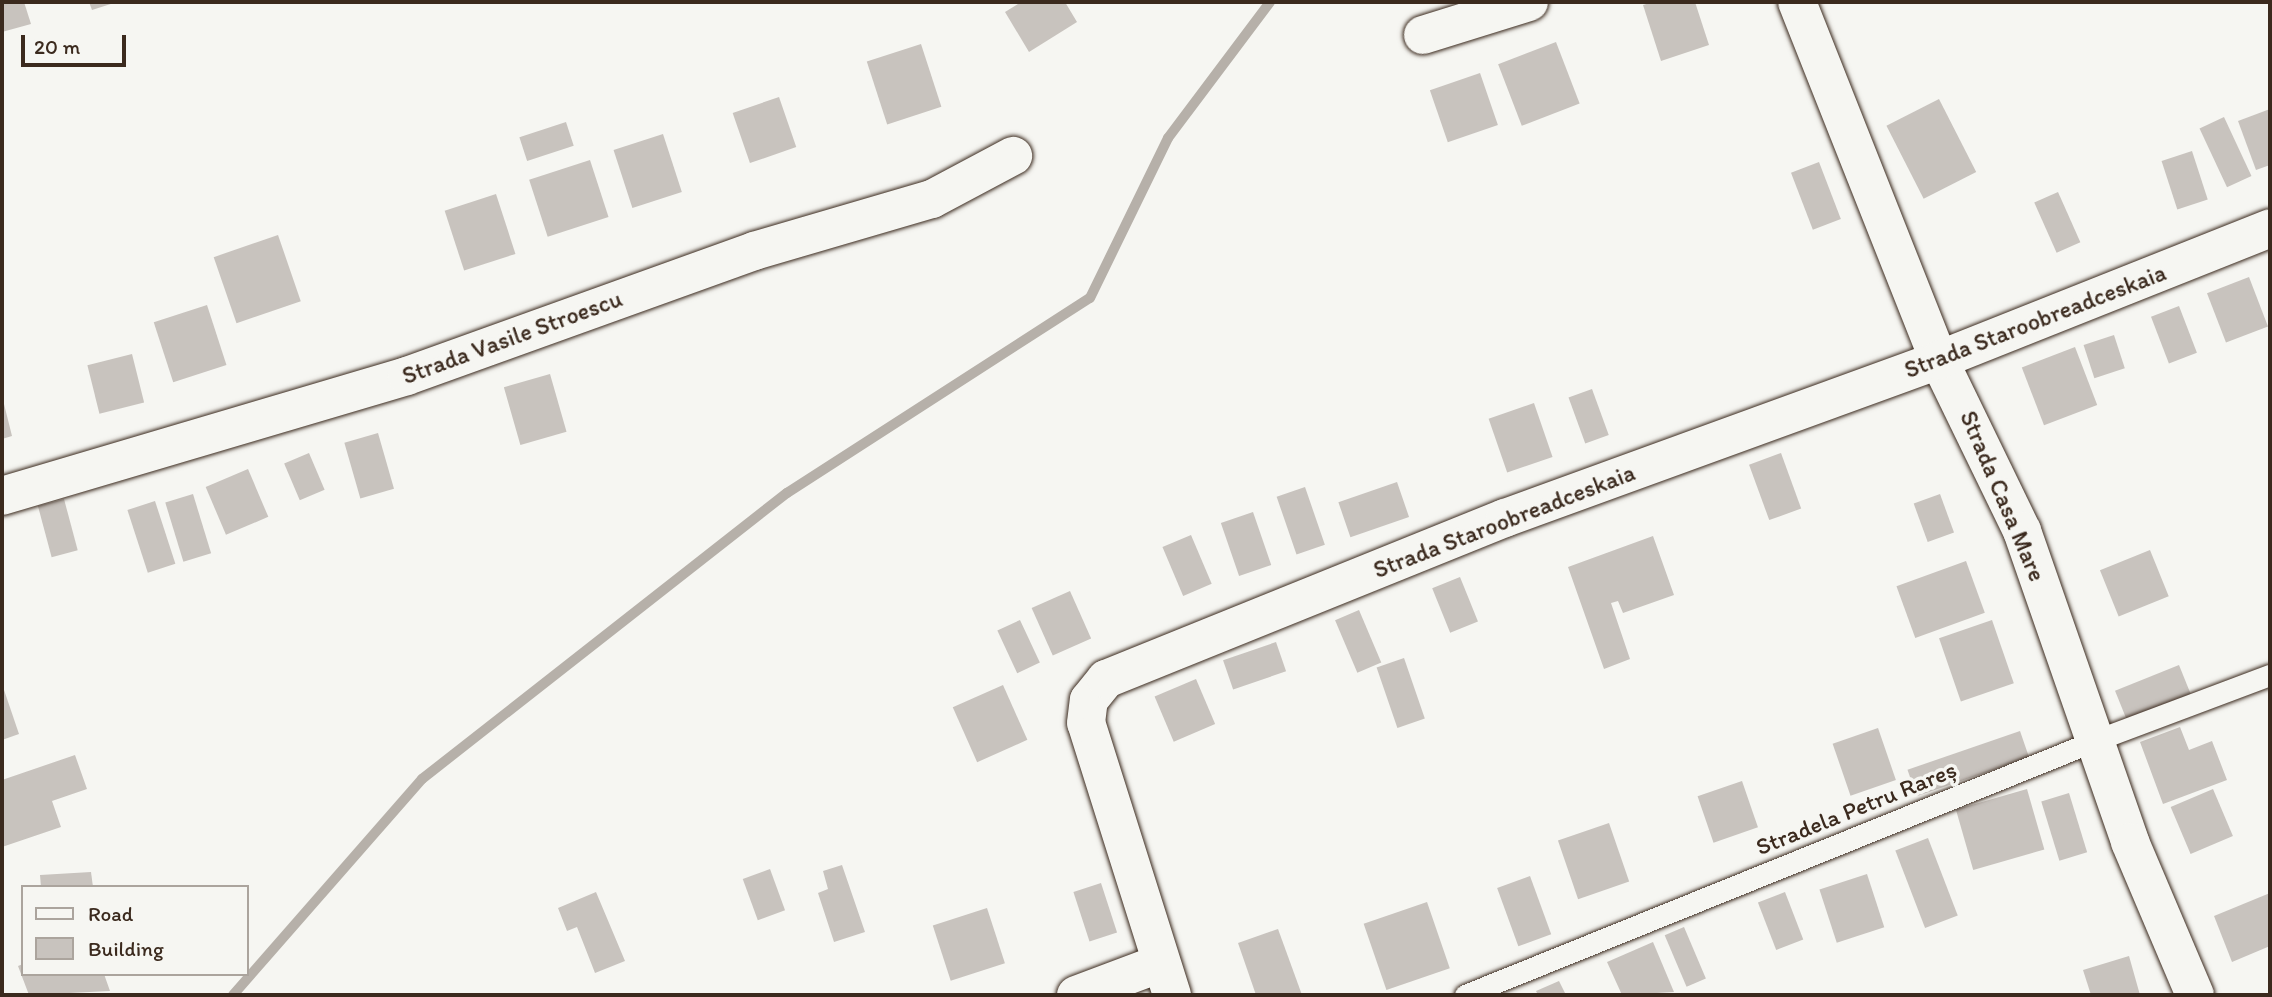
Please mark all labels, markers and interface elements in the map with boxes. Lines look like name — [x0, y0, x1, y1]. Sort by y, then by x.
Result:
scale bar — [24, 21, 130, 65]
text: 20 m — [34, 34, 80, 59]
street label: Strada Staroobreadceskaia — [1900, 258, 2170, 384]
street label: Strada Vasile Stroescu — [398, 284, 626, 390]
street label: Strada Casa Mare — [1954, 406, 2052, 586]
street label: Strada Staroobreadceskaia — [1369, 458, 1639, 584]
street label: Stradela Petru Rareș — [1752, 755, 1960, 861]
legend — [21, 885, 248, 976]
text: Road — [88, 901, 133, 926]
text: Building — [88, 936, 164, 961]

